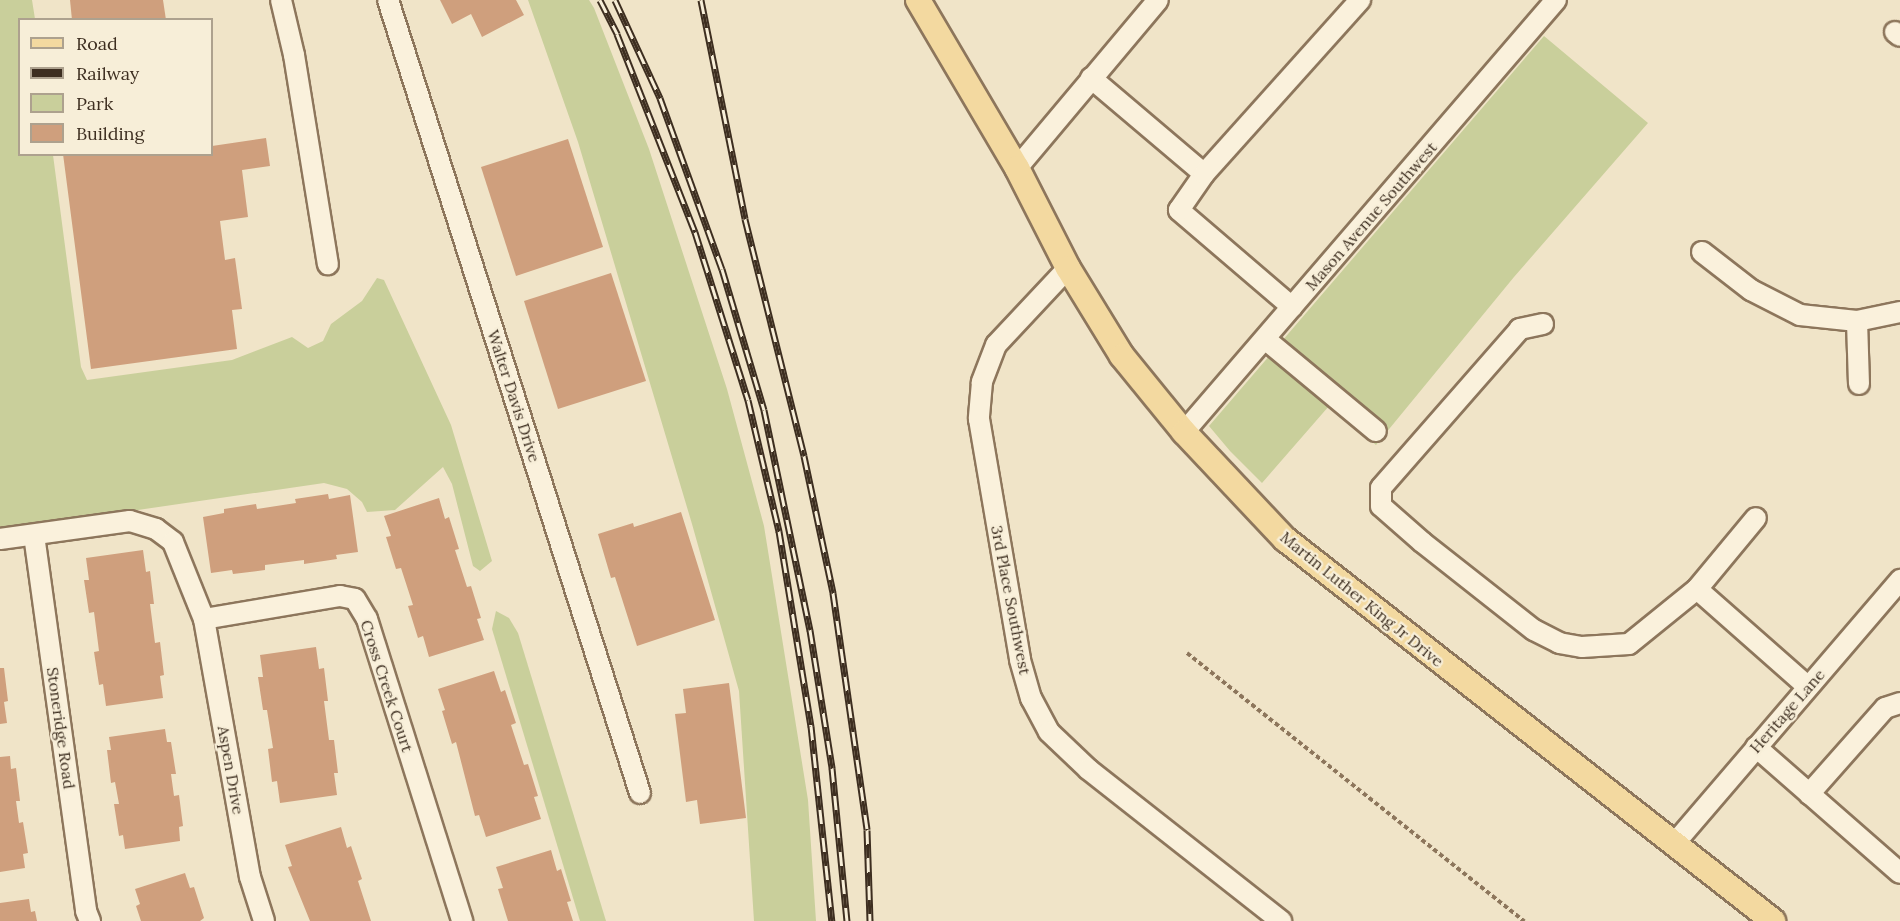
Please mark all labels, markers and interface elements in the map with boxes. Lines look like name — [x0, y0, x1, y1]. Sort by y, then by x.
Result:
legend — [18, 18, 213, 156]
text: Road — [76, 32, 118, 55]
text: Railway — [76, 62, 139, 85]
text: Park — [76, 92, 113, 115]
text: Building — [76, 122, 144, 145]
street label: Mason Avenue Southwest — [1301, 138, 1441, 294]
street label: Walter Davis Drive — [484, 327, 544, 465]
street label: 3rd Place Southwest — [987, 524, 1035, 676]
street label: Martin Luther King Jr Drive — [1277, 527, 1447, 671]
street label: Cross Creek Court — [357, 618, 417, 754]
street label: Heritage Lane — [1745, 665, 1829, 757]
street label: Stoneridge Road — [43, 666, 79, 790]
street label: Aspen Drive — [214, 724, 248, 816]

